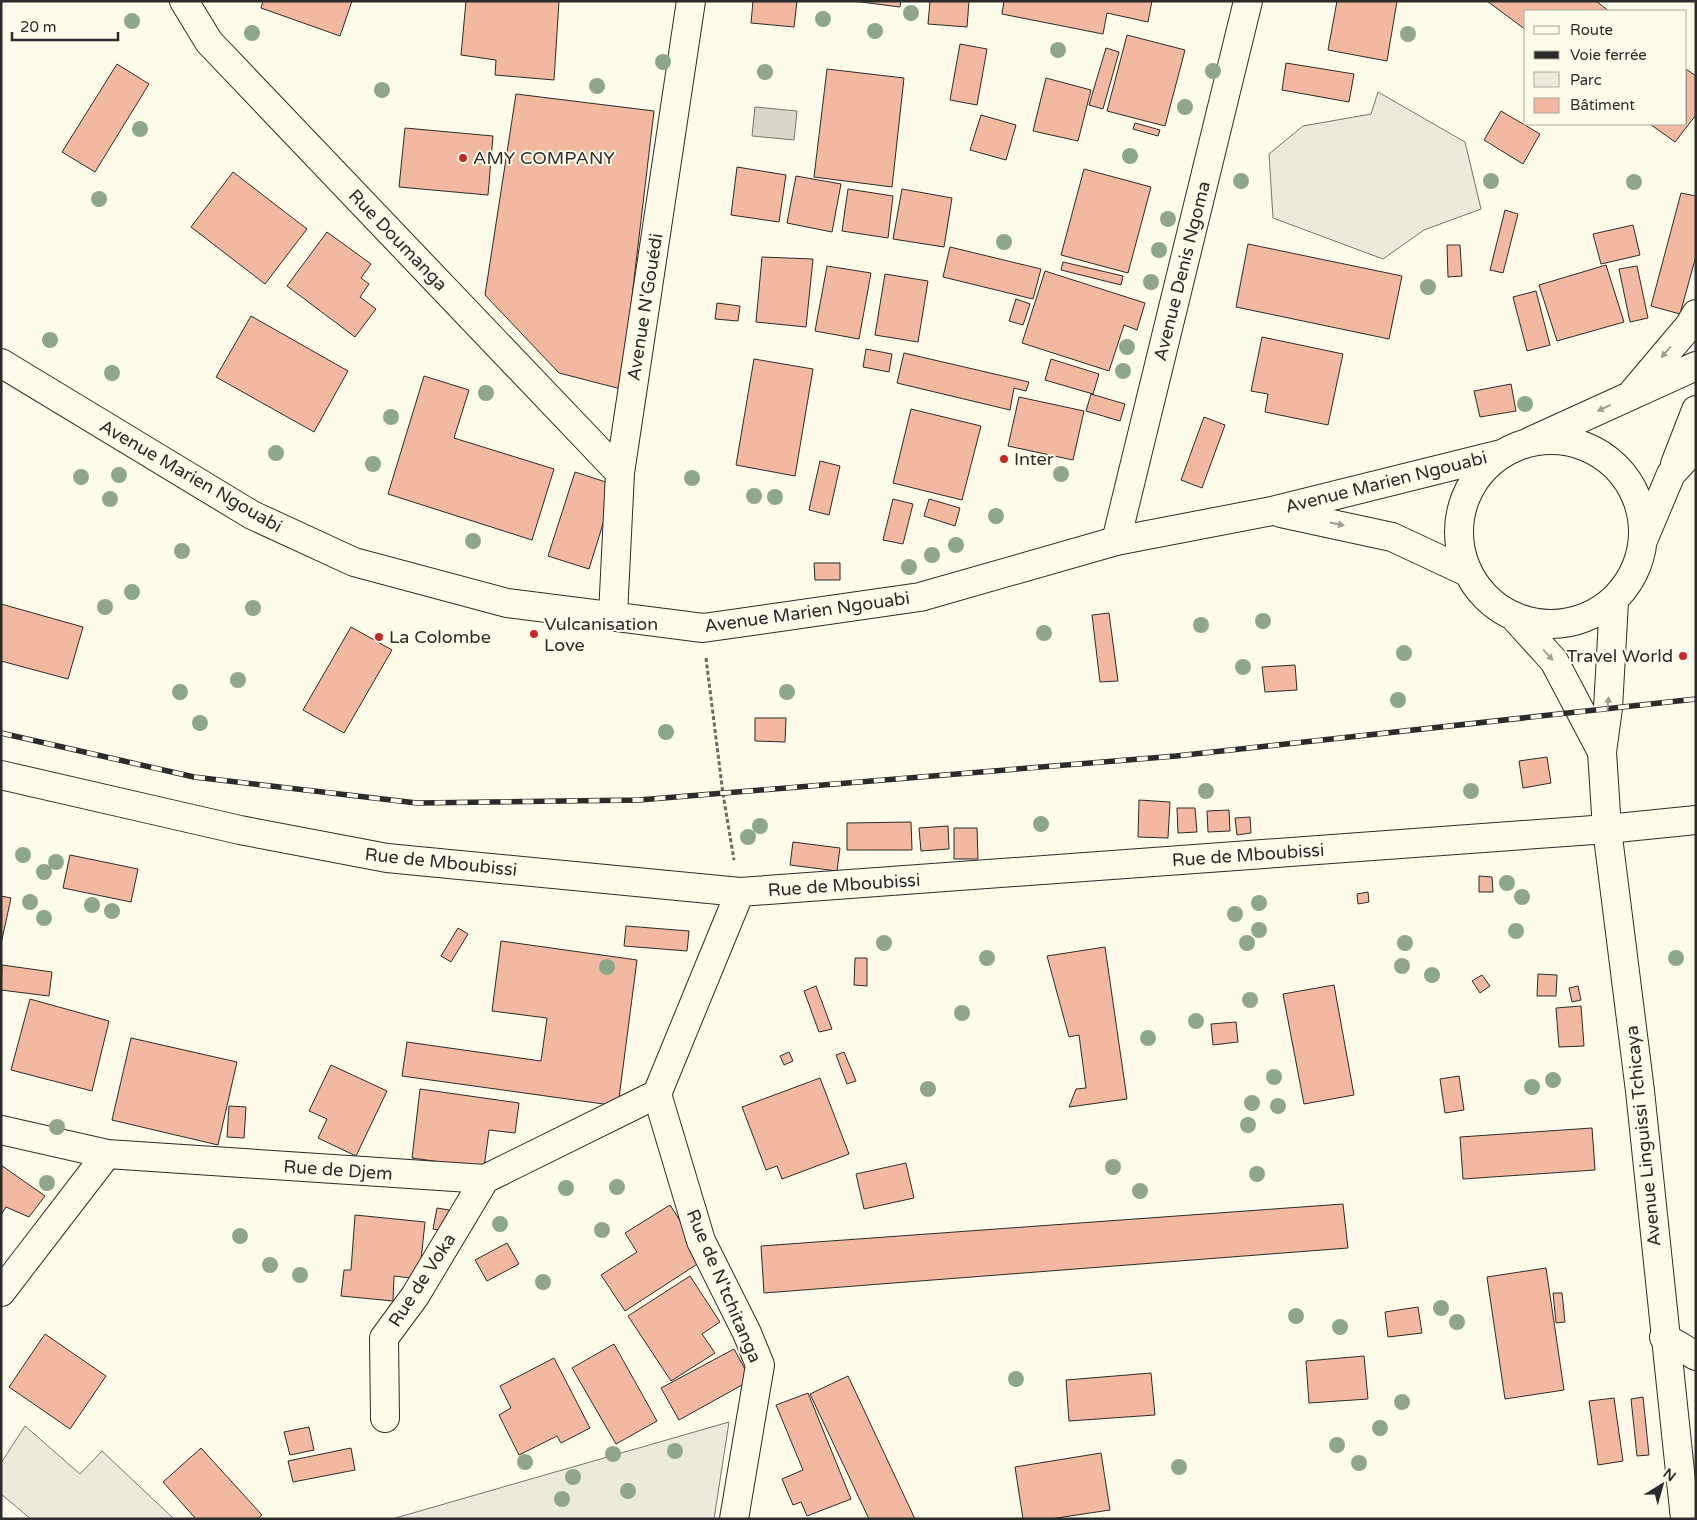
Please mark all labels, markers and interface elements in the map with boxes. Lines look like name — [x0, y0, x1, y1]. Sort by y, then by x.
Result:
scale bar — [12, 10, 119, 42]
legend — [1524, 10, 1687, 125]
text: 20 m — [20, 18, 57, 36]
text: Route — [1570, 21, 1613, 39]
text: Voie ferrée — [1570, 46, 1647, 64]
text: Parc — [1570, 71, 1602, 89]
text: Bâtiment — [1570, 96, 1635, 114]
place label: AMY COMPANY — [473, 147, 615, 169]
marker: AMY COMPANY — [457, 152, 469, 164]
street label: Avenue Denis Ngoma — [1149, 179, 1215, 363]
street label: Rue Doumanga — [344, 185, 452, 295]
street label: Avenue N'Gouédi — [622, 232, 668, 382]
one-way arrow — [1660, 346, 1671, 359]
one-way arrow — [1596, 403, 1611, 412]
street label: Avenue Marien Ngouabi — [96, 415, 286, 537]
street label: Avenue Marien Ngouabi — [1283, 446, 1489, 518]
place label: Inter — [1014, 448, 1054, 470]
marker: Inter — [998, 453, 1010, 465]
one-way arrow — [1329, 520, 1344, 528]
street label: Avenue Marien Ngouabi — [703, 587, 911, 637]
place label: Vulcanisation Love — [544, 613, 658, 656]
place label: La Colombe — [389, 626, 491, 648]
marker: Vulcanisation Love — [528, 628, 540, 640]
marker: La Colombe — [373, 631, 385, 643]
place label: Travel World — [1566, 645, 1673, 667]
one-way arrow — [1542, 648, 1554, 660]
marker: Travel World — [1677, 650, 1689, 662]
one-way arrow — [1604, 696, 1612, 712]
street label: Rue de Mboubissi — [1171, 839, 1325, 871]
street label: Rue de Mboubissi — [364, 843, 518, 881]
street label: Rue de Mboubissi — [767, 869, 921, 901]
street label: Avenue Linguissi Tchicaya — [1620, 1024, 1666, 1248]
street label: Rue de Djem — [283, 1155, 393, 1185]
street label: Rue de N'tchitanga — [682, 1206, 766, 1366]
street label: Rue de Voka — [384, 1229, 460, 1331]
north arrow — [1637, 1460, 1687, 1510]
text: N — [1660, 1465, 1679, 1485]

